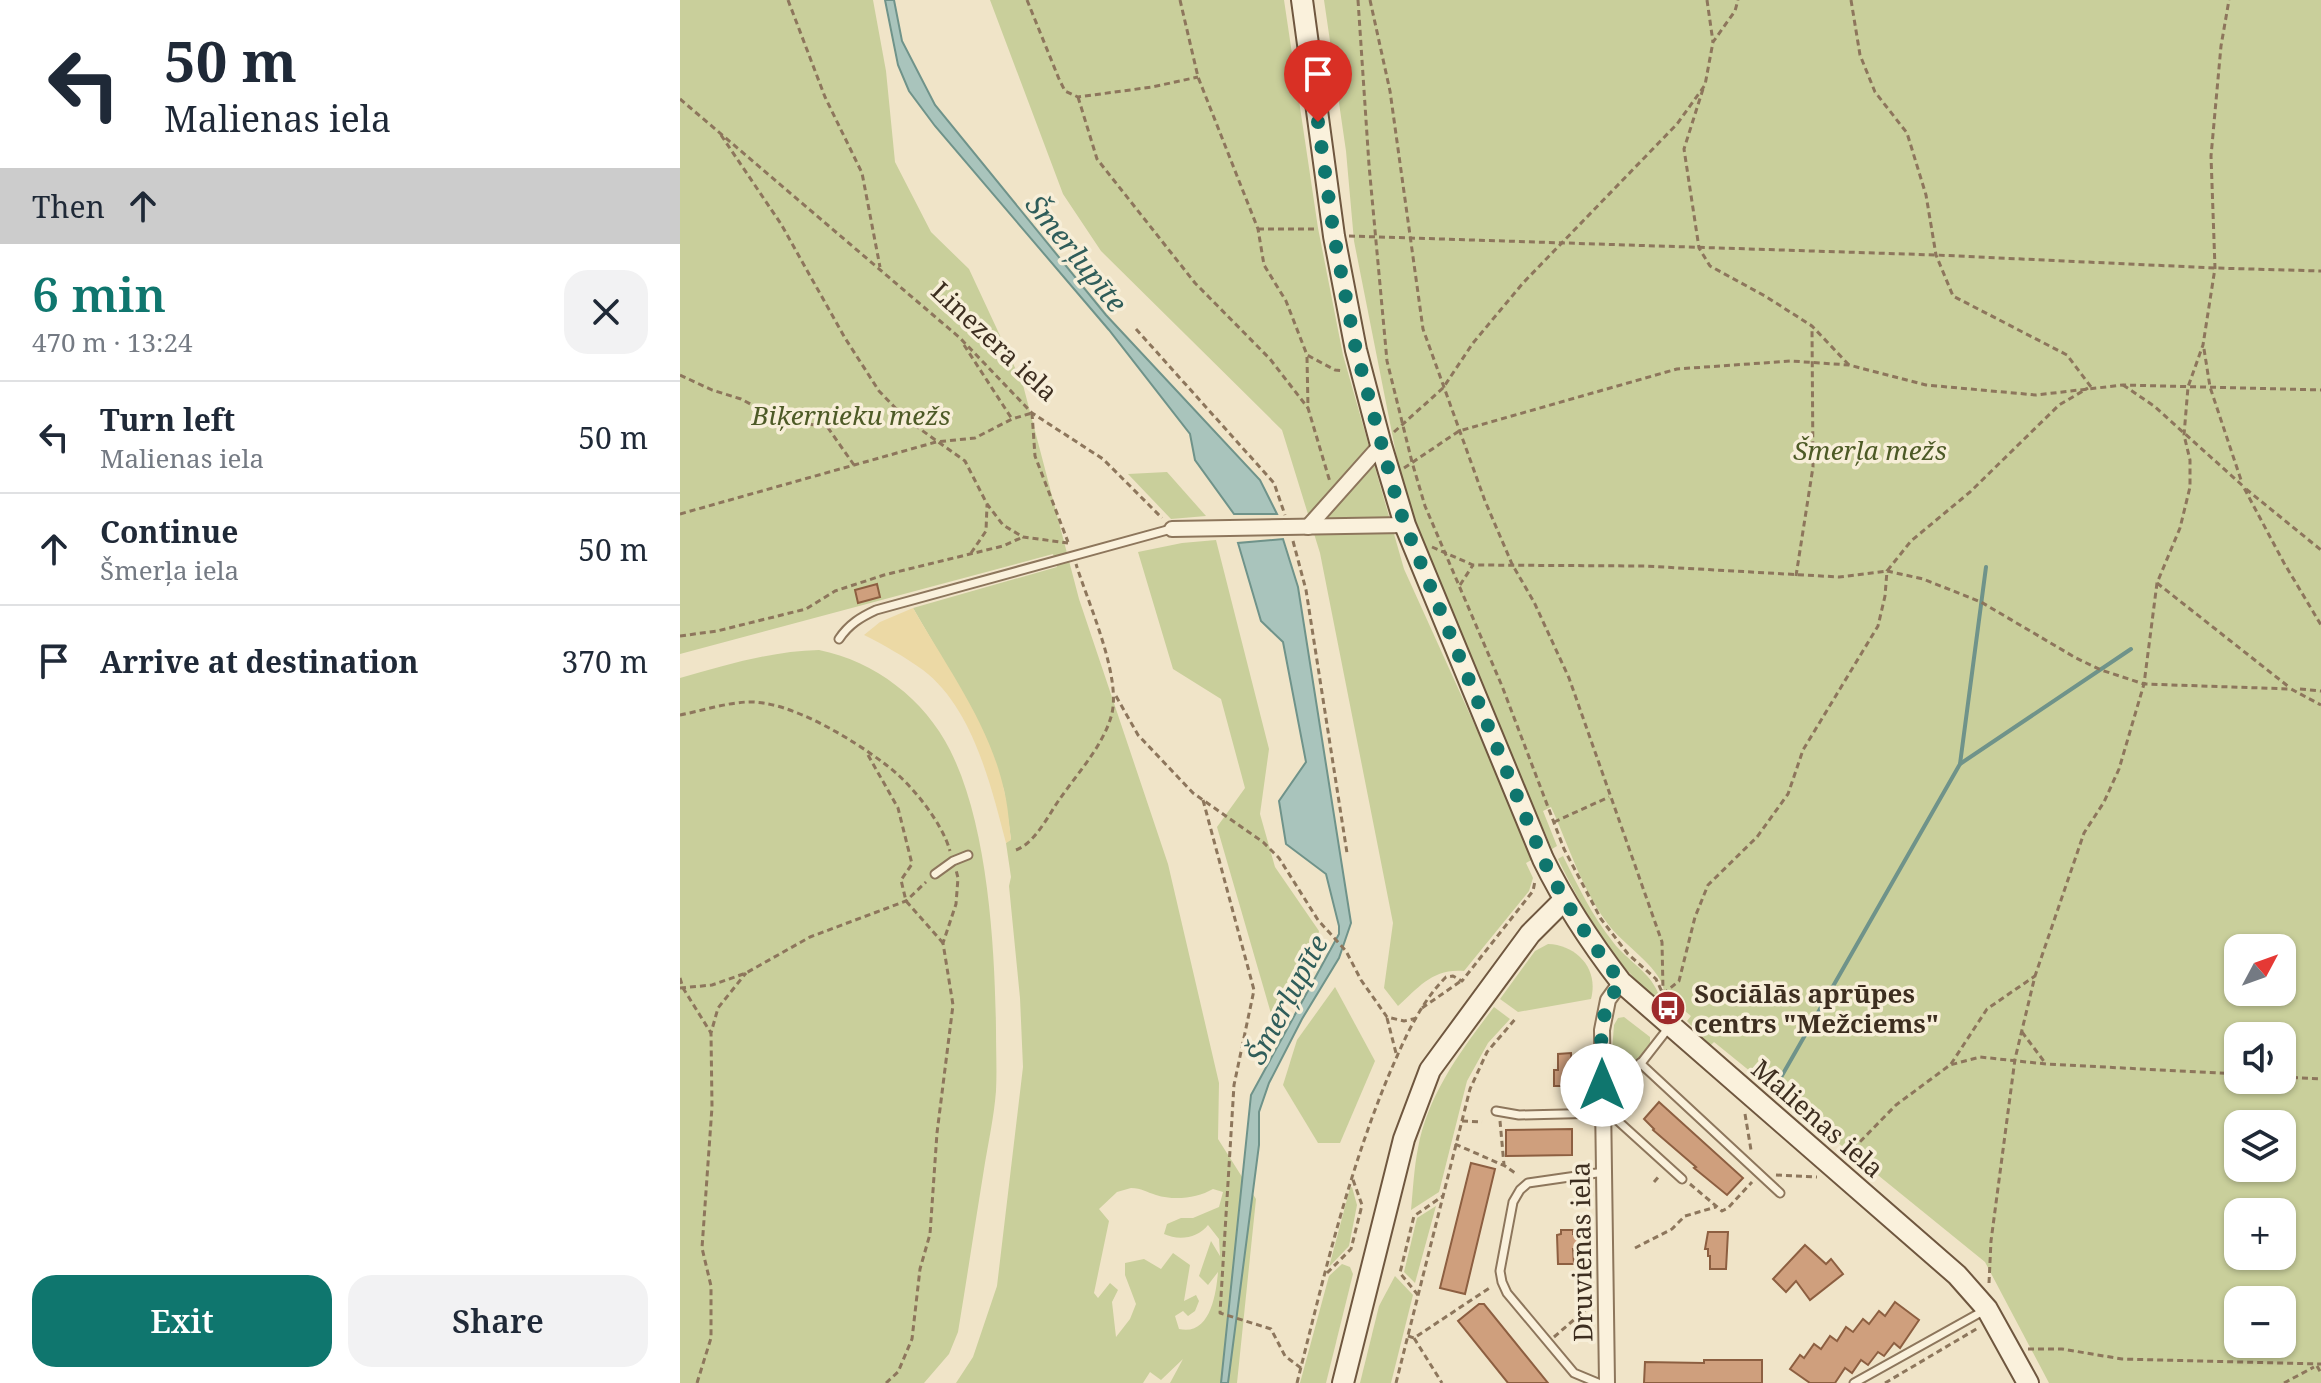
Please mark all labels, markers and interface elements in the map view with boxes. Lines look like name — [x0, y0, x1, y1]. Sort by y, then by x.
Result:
text: 50 m — [164, 22, 297, 98]
icon: left — [32, 32, 136, 136]
pin — [1284, 40, 1352, 122]
icon: arrive — [1296, 52, 1340, 96]
text: Malienas iela — [164, 94, 391, 143]
icon: ahead — [121, 184, 165, 228]
text: Then — [32, 186, 105, 227]
water label: Šmerļupīte — [1018, 186, 1136, 320]
text: 6 min — [32, 261, 166, 326]
button: close — [564, 270, 648, 354]
street label: Linezera iela — [924, 273, 1066, 409]
text: 470 m · 13:24 — [32, 324, 193, 360]
park label: Biķernieku mežs — [750, 397, 951, 433]
text: Turn left — [100, 399, 235, 440]
icon: left — [32, 415, 76, 459]
text: 50 m — [578, 417, 648, 458]
park label: Šmerļa mežs — [1793, 432, 1947, 468]
text: Malienas iela — [100, 440, 264, 476]
text: Continue — [100, 511, 238, 552]
icon: ahead — [32, 527, 76, 571]
text: 50 m — [578, 529, 648, 570]
text: Šmerļa iela — [100, 552, 239, 588]
icon: arrive — [32, 639, 76, 683]
text: Arrive at destination — [100, 641, 419, 682]
text: 370 m — [562, 641, 648, 682]
water label: Šmerļupīte — [1236, 928, 1336, 1070]
north arrow — [2224, 934, 2296, 1006]
map controls — [2224, 934, 2296, 1358]
place label: Sociālās aprūpes centrs "Mežciems" — [1694, 975, 1939, 1041]
bus stop icon: Sociālās aprūpes centrs "Mežciems" — [1649, 989, 1687, 1027]
button: sound — [2224, 1022, 2296, 1094]
position arrow — [1560, 1043, 1644, 1127]
street label: Malienas iela — [1744, 1051, 1892, 1185]
button: layers — [2224, 1110, 2296, 1182]
street label: Druvienas iela — [1561, 1162, 1601, 1342]
button: + — [2224, 1198, 2296, 1270]
button: Exit — [32, 1275, 332, 1367]
button: Share — [348, 1275, 648, 1367]
button: − — [2224, 1286, 2296, 1358]

